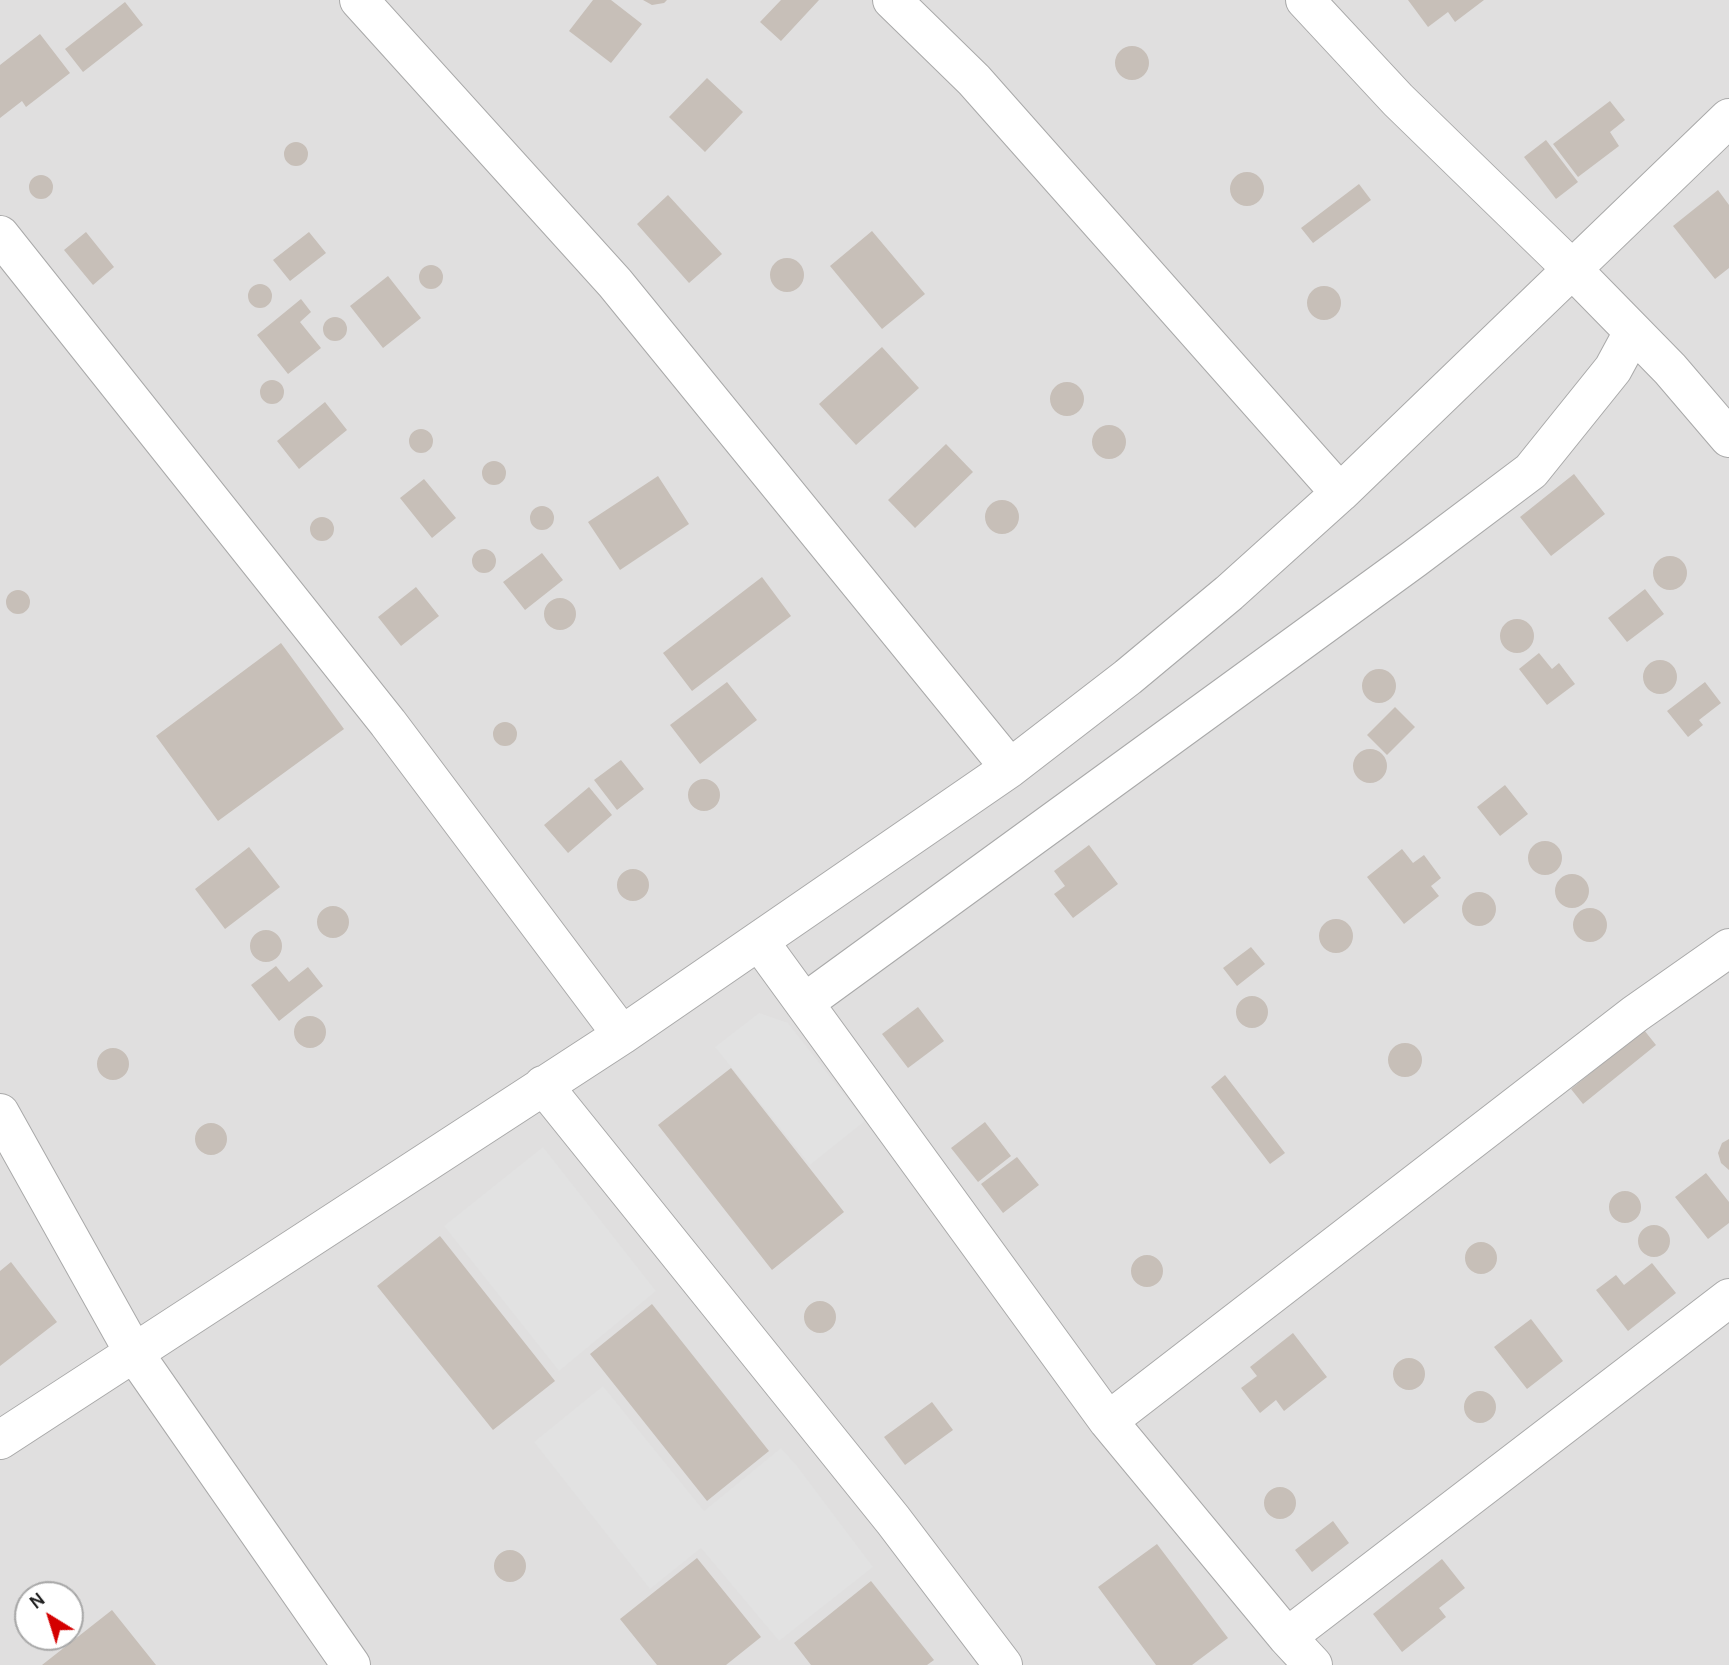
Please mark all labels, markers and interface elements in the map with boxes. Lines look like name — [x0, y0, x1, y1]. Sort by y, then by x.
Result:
north arrow — [14, 1581, 84, 1651]
text: N — [25, 1588, 49, 1614]

